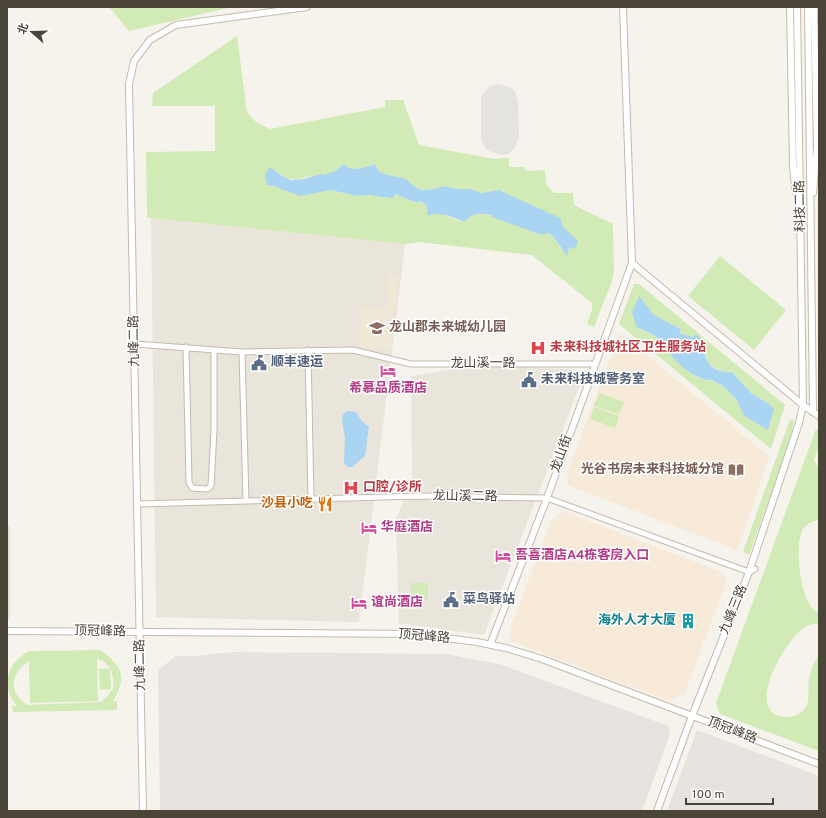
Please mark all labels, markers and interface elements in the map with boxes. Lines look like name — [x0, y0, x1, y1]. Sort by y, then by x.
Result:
north arrow — [12, 12, 52, 52]
text: 北 — [15, 21, 32, 36]
street label: 科技二路 — [793, 180, 809, 232]
street label: 九峰二路 — [126, 315, 143, 367]
school or university icon: 龙山郡未来城幼儿园 — [368, 319, 386, 337]
place label: 龙山郡未来城幼儿园 — [389, 319, 506, 336]
hospital icon: 未来科技城社区卫生服务站 — [529, 339, 547, 357]
place label: 未来科技城社区卫生服务站 — [550, 339, 706, 356]
public building icon: 顺丰速运 — [250, 354, 268, 372]
place label: 顺丰速运 — [271, 354, 323, 371]
street label: 龙山溪一路 — [450, 355, 516, 372]
hotel icon: 希慕品质酒店 — [379, 362, 397, 380]
public building icon: 未来科技城警务室 — [520, 371, 538, 389]
place label: 未来科技城警务室 — [541, 371, 645, 388]
place label: 希慕品质酒店 — [349, 380, 427, 397]
street label: 龙山街 — [547, 433, 576, 475]
place label: 光谷书房·未来科技城分馆 — [581, 461, 724, 478]
library icon: 光谷书房·未来科技城分馆 — [727, 461, 745, 479]
hospital icon: 口腔/诊所 — [342, 479, 360, 497]
place label: 口腔/诊所 — [363, 479, 422, 496]
street label: 龙山溪二路 — [432, 487, 498, 506]
place label: 沙县小吃 — [261, 495, 313, 512]
restaurant icon: 沙县小吃 — [316, 495, 334, 513]
hotel icon: 华庭酒店 — [360, 519, 378, 537]
place label: 华庭酒店 — [381, 519, 433, 536]
hotel icon: 吾喜酒店A4栋客房入口 — [494, 547, 512, 565]
place label: 吾喜酒店A4栋客房入口 — [515, 547, 649, 564]
street label: 九峰三路 — [716, 583, 751, 637]
public building icon: 菜鸟驿站 — [442, 591, 460, 609]
place label: 菜鸟驿站 — [463, 591, 515, 608]
hotel icon: 谊尚酒店 — [350, 594, 368, 612]
place label: 谊尚酒店 — [371, 594, 423, 611]
place label: 海外人才大厦 — [598, 612, 676, 629]
building icon: 海外人才大厦 — [679, 612, 697, 630]
street label: 顶冠峰路 — [74, 623, 126, 640]
street label: 顶冠峰路 — [397, 626, 451, 647]
street label: 九峰二路 — [132, 639, 149, 691]
street label: 顶冠峰路 — [705, 713, 760, 748]
scale bar — [686, 780, 773, 806]
text: 100 m — [692, 787, 725, 803]

